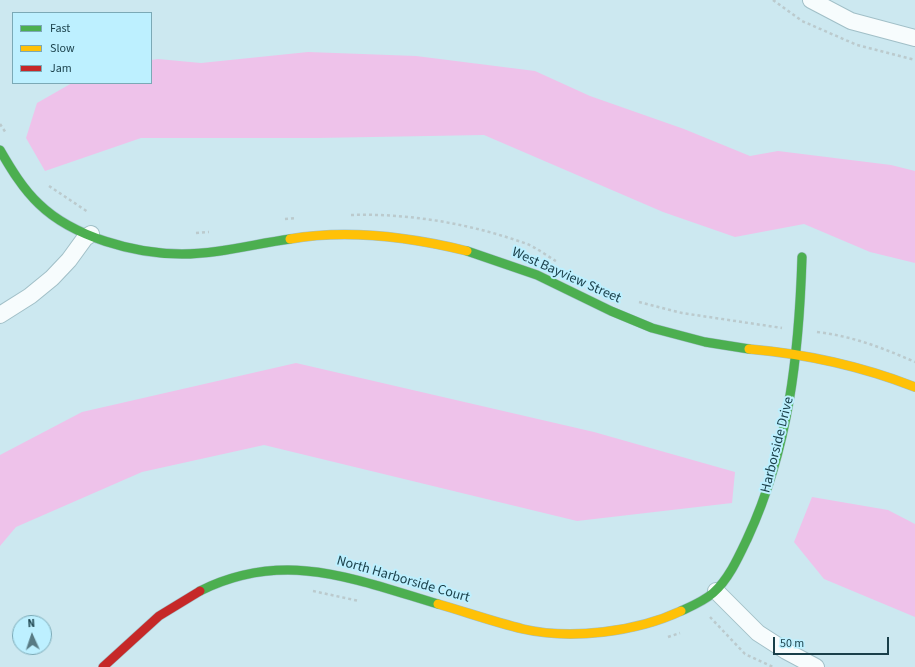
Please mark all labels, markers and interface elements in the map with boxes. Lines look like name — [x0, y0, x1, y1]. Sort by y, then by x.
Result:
legend — [12, 12, 152, 84]
text: Fast — [50, 20, 70, 37]
text: Slow — [50, 40, 75, 57]
text: Jam — [50, 60, 72, 77]
street label: West Bayview Street — [509, 244, 623, 308]
street label: Harborside Drive — [758, 395, 798, 495]
street label: North Harborside Court — [335, 553, 471, 607]
north arrow — [12, 615, 52, 655]
text: N — [27, 616, 35, 631]
scale bar — [775, 629, 891, 655]
text: 50 m — [780, 635, 804, 652]

